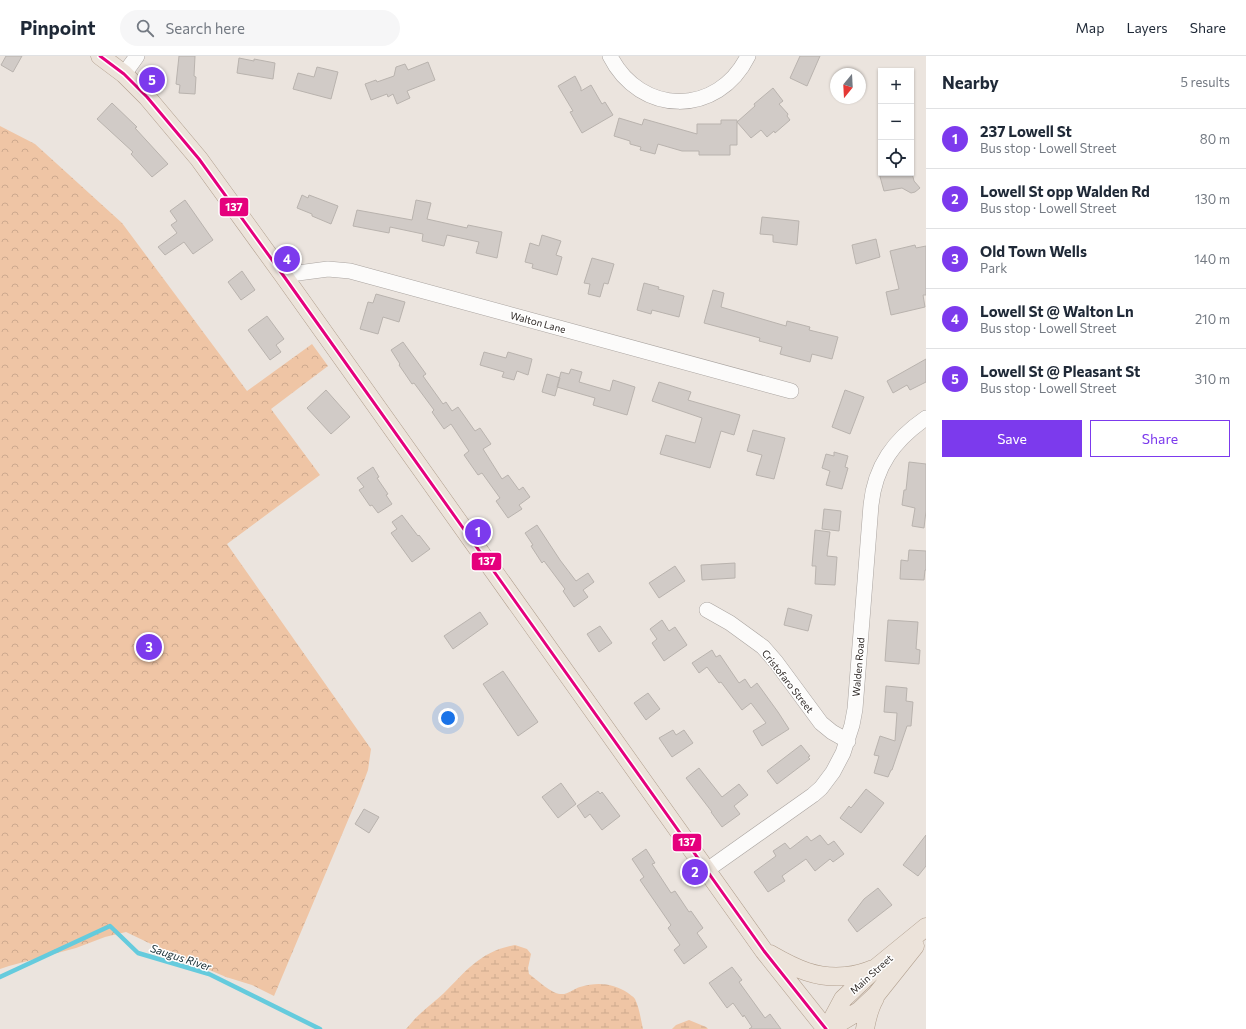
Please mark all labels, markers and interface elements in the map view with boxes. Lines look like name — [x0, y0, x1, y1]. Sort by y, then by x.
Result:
search box — [120, 10, 400, 46]
text: Pinpoint — [20, 16, 96, 39]
icon: search — [134, 17, 156, 39]
text: Search here — [166, 19, 245, 37]
text: Map — [1076, 19, 1104, 36]
text: Layers — [1126, 19, 1168, 36]
text: Share — [1190, 19, 1226, 36]
pin: 5 — [139, 65, 165, 95]
north arrow — [830, 68, 866, 104]
map controls — [878, 68, 914, 176]
button: + — [878, 68, 914, 104]
text: Nearby — [942, 72, 999, 93]
text: 5 results — [1180, 74, 1230, 90]
button: − — [878, 104, 914, 140]
text: 237 Lowell St — [980, 122, 1072, 140]
text: 1 — [952, 131, 958, 147]
text: 80 m — [1200, 131, 1230, 147]
button: locate — [878, 140, 914, 176]
text: Bus stop · Lowell Street — [980, 140, 1117, 156]
text: Lowell St opp Walden Rd — [980, 182, 1150, 200]
text: 2 — [951, 191, 959, 207]
text: 130 m — [1195, 191, 1230, 207]
line badge: 137 — [219, 197, 249, 217]
text: 137 — [225, 200, 243, 213]
text: Bus stop · Lowell Street — [980, 200, 1117, 216]
text: Old Town Wells — [980, 242, 1087, 260]
pin: 4 — [274, 244, 300, 274]
text: 3 — [951, 251, 959, 267]
text: 140 m — [1194, 251, 1230, 267]
text: Park — [980, 260, 1007, 276]
text: Lowell St @ Walton Ln — [980, 302, 1134, 320]
street label: Walton Lane — [509, 309, 567, 335]
text: 4 — [951, 311, 959, 327]
text: 210 m — [1195, 311, 1230, 327]
text: Bus stop · Lowell Street — [980, 320, 1117, 336]
text: Lowell St @ Pleasant St — [980, 362, 1140, 380]
text: 5 — [951, 371, 959, 387]
text: 310 m — [1195, 371, 1230, 387]
text: Bus stop · Lowell Street — [980, 380, 1117, 396]
button: Save — [942, 420, 1082, 457]
button: Share — [1090, 420, 1230, 457]
pin: 1 — [465, 517, 491, 547]
line badge: 137 — [471, 552, 502, 571]
text: 137 — [478, 554, 496, 567]
pin: 3 — [136, 632, 162, 662]
street label: Walden Road — [849, 637, 867, 697]
street label: Cristofaro Street — [760, 647, 816, 715]
your location — [438, 708, 458, 728]
line badge: 137 — [672, 833, 702, 852]
text: 137 — [678, 835, 696, 848]
pin: 2 — [682, 857, 708, 887]
water label: Saugus River — [149, 941, 214, 973]
street label: Main Street — [847, 952, 895, 996]

